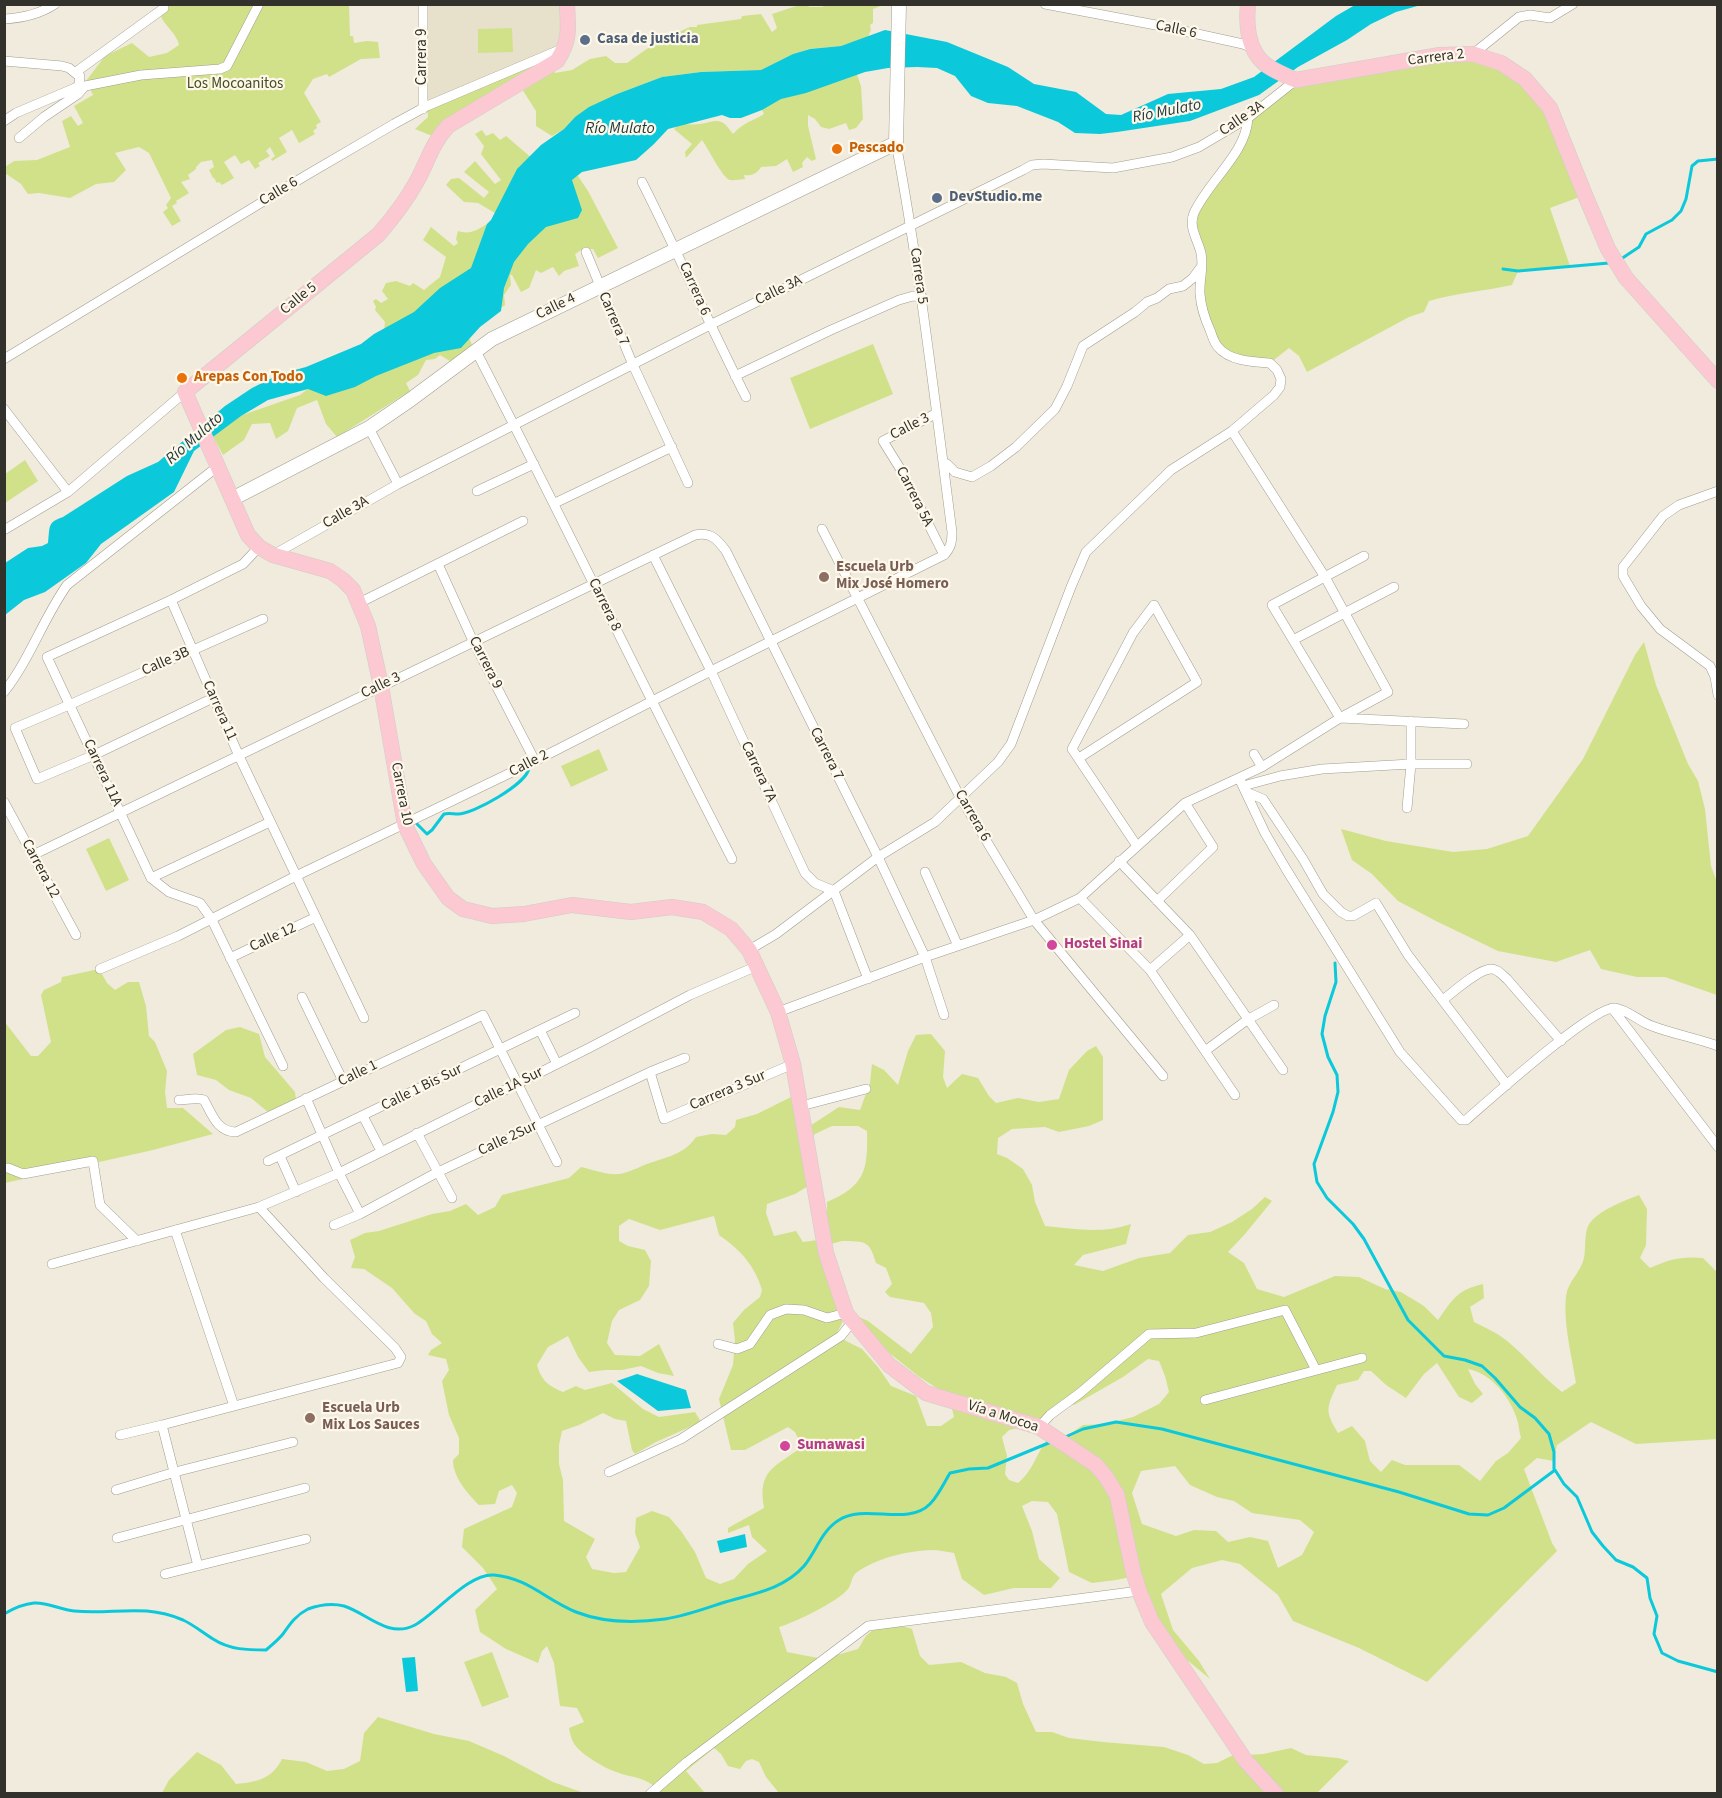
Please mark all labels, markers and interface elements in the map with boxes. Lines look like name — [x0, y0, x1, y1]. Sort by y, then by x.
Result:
street label: Calle 6 — [1154, 17, 1198, 43]
street label: Carrera 9 — [414, 29, 432, 85]
place label: Casa de justicia — [597, 31, 699, 49]
marker: Casa de justicia — [578, 33, 592, 47]
street label: Carrera 2 — [1407, 46, 1465, 70]
park label: Los Mocoanitos — [187, 76, 283, 94]
water label: Río Mulato — [1131, 96, 1203, 128]
street label: Calle 3A — [1216, 98, 1268, 140]
water label: Río Mulato — [585, 119, 655, 139]
place label: Pescado — [849, 140, 904, 158]
marker: Pescado — [830, 142, 844, 156]
street label: Calle 6 — [257, 174, 301, 210]
place label: DevStudio.me — [949, 189, 1042, 207]
marker: DevStudio.me — [930, 191, 944, 205]
street label: Carrera 5 — [905, 247, 931, 305]
street label: Carrera 6 — [674, 259, 714, 319]
street label: Calle 3A — [753, 272, 805, 310]
street label: Calle 5 — [277, 279, 321, 319]
street label: Carrera 7 — [594, 289, 632, 349]
street label: Calle 4 — [533, 290, 579, 324]
place label: Arepas Con Todo — [194, 369, 303, 387]
marker: Arepas Con Todo — [175, 371, 189, 385]
water label: Río Mulato — [162, 409, 228, 469]
street label: Calle 3 — [887, 410, 933, 444]
street label: Carrera 5A — [891, 464, 937, 530]
street label: Calle 3A — [320, 493, 372, 533]
place label: Escuela Urb Mix José Homero — [836, 559, 949, 594]
marker: Escuela Urb Mix José Homero — [817, 570, 831, 584]
street label: Carrera 8 — [583, 576, 625, 634]
street label: Carrera 9 — [464, 634, 506, 692]
street label: Calle 3B — [139, 644, 193, 680]
street label: Calle 3 — [358, 669, 404, 703]
street label: Carrera 11 — [198, 678, 240, 744]
street label: Carrera 7 — [805, 725, 847, 783]
street label: Carrera 11A — [79, 736, 125, 810]
street label: Carrera 7A — [736, 739, 780, 805]
street label: Calle 2 — [506, 747, 552, 781]
street label: Carrera 10 — [386, 761, 416, 827]
street label: Carrera 6 — [950, 787, 994, 845]
street label: Carrera 12 — [17, 836, 63, 902]
street label: Calle 12 — [247, 919, 299, 957]
place label: Hostel Sinai — [1064, 936, 1142, 954]
marker: Hostel Sinai — [1045, 938, 1059, 952]
street label: Calle 1 — [335, 1057, 381, 1091]
street label: Calle 1 Bis Sur — [379, 1061, 465, 1115]
street label: Calle 1A Sur — [472, 1064, 546, 1112]
street label: Carrera 3 Sur — [687, 1067, 769, 1115]
street label: Calle 2Sur — [476, 1118, 540, 1160]
street label: Vía a Mocoa — [965, 1397, 1041, 1437]
place label: Escuela Urb Mix Los Sauces — [322, 1400, 420, 1435]
marker: Escuela Urb Mix Los Sauces — [303, 1411, 317, 1425]
place label: Sumawasi — [797, 1437, 865, 1455]
marker: Sumawasi — [778, 1439, 792, 1453]

